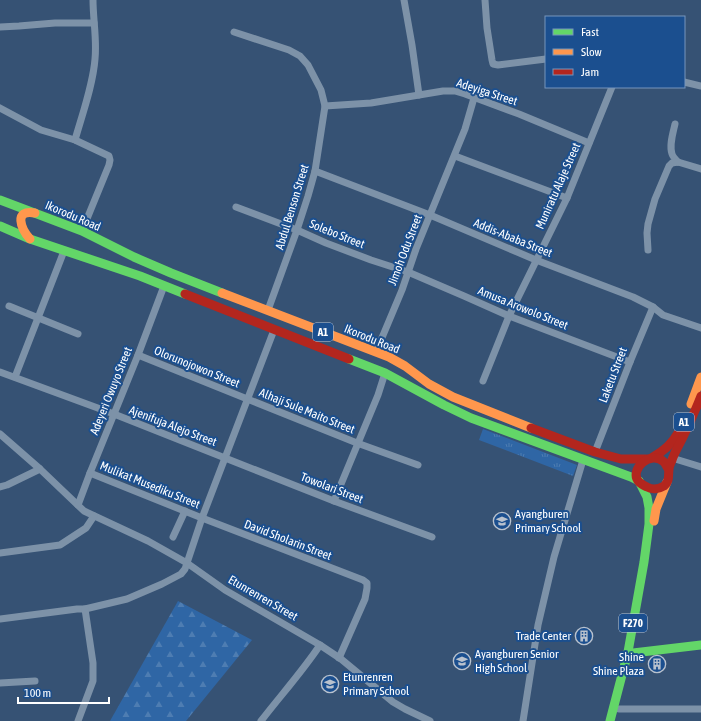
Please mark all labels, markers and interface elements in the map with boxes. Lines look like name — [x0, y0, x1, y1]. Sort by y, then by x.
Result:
legend — [545, 16, 685, 88]
text: Fast — [581, 25, 599, 39]
text: Slow — [581, 45, 602, 59]
text: Jam — [581, 65, 599, 79]
street label: Adeyiga Street — [455, 76, 520, 109]
street label: Muniratu Alaje Street — [533, 140, 584, 231]
street label: Abdul Benson Street — [272, 162, 312, 251]
street label: Ikorodu Road — [43, 198, 103, 234]
street label: Jimoh Odu Street — [385, 212, 425, 287]
street label: Addis-Ababa Street — [472, 216, 555, 260]
street label: Solebo Street — [307, 217, 367, 252]
street label: Amusa Arowolo Street — [476, 284, 571, 333]
street label: Ikorodu Road — [342, 321, 402, 357]
road number: A1 — [313, 323, 333, 341]
street label: Olorunojowon Street — [152, 343, 242, 391]
street label: Adeyeri Owuyo Street — [87, 345, 135, 437]
street label: Laketu Street — [596, 345, 630, 405]
street label: Alhaji Sule Maito Street — [257, 385, 357, 437]
street label: Ajenifuja Alejo Street — [127, 403, 219, 449]
road number: A1 — [674, 413, 694, 431]
street label: Mulikat Musediku Street — [98, 459, 203, 512]
street label: Towolari Street — [299, 470, 366, 507]
place label: Ayangburen Primary School — [515, 507, 582, 535]
school or university icon: Ayangburen Primary School — [492, 511, 512, 531]
street label: David Sholarin Street — [242, 517, 334, 563]
street label: Etunrenren Street — [226, 572, 301, 624]
road number: F270 — [619, 614, 647, 632]
building icon: Trade Center — [574, 626, 594, 646]
place label: Trade Center — [516, 629, 571, 643]
place label: Ayangburen Senior High School — [475, 647, 559, 675]
place label: Shine Shine Plaza — [593, 650, 644, 678]
school or university icon: Ayangburen Senior High School — [452, 651, 472, 671]
building icon: Shine Shine Plaza — [647, 654, 667, 674]
place label: Etunrenren Primary School — [343, 670, 410, 698]
school or university icon: Etunrenren Primary School — [320, 674, 340, 694]
scale bar — [18, 679, 109, 705]
text: 100 m — [24, 686, 51, 700]

